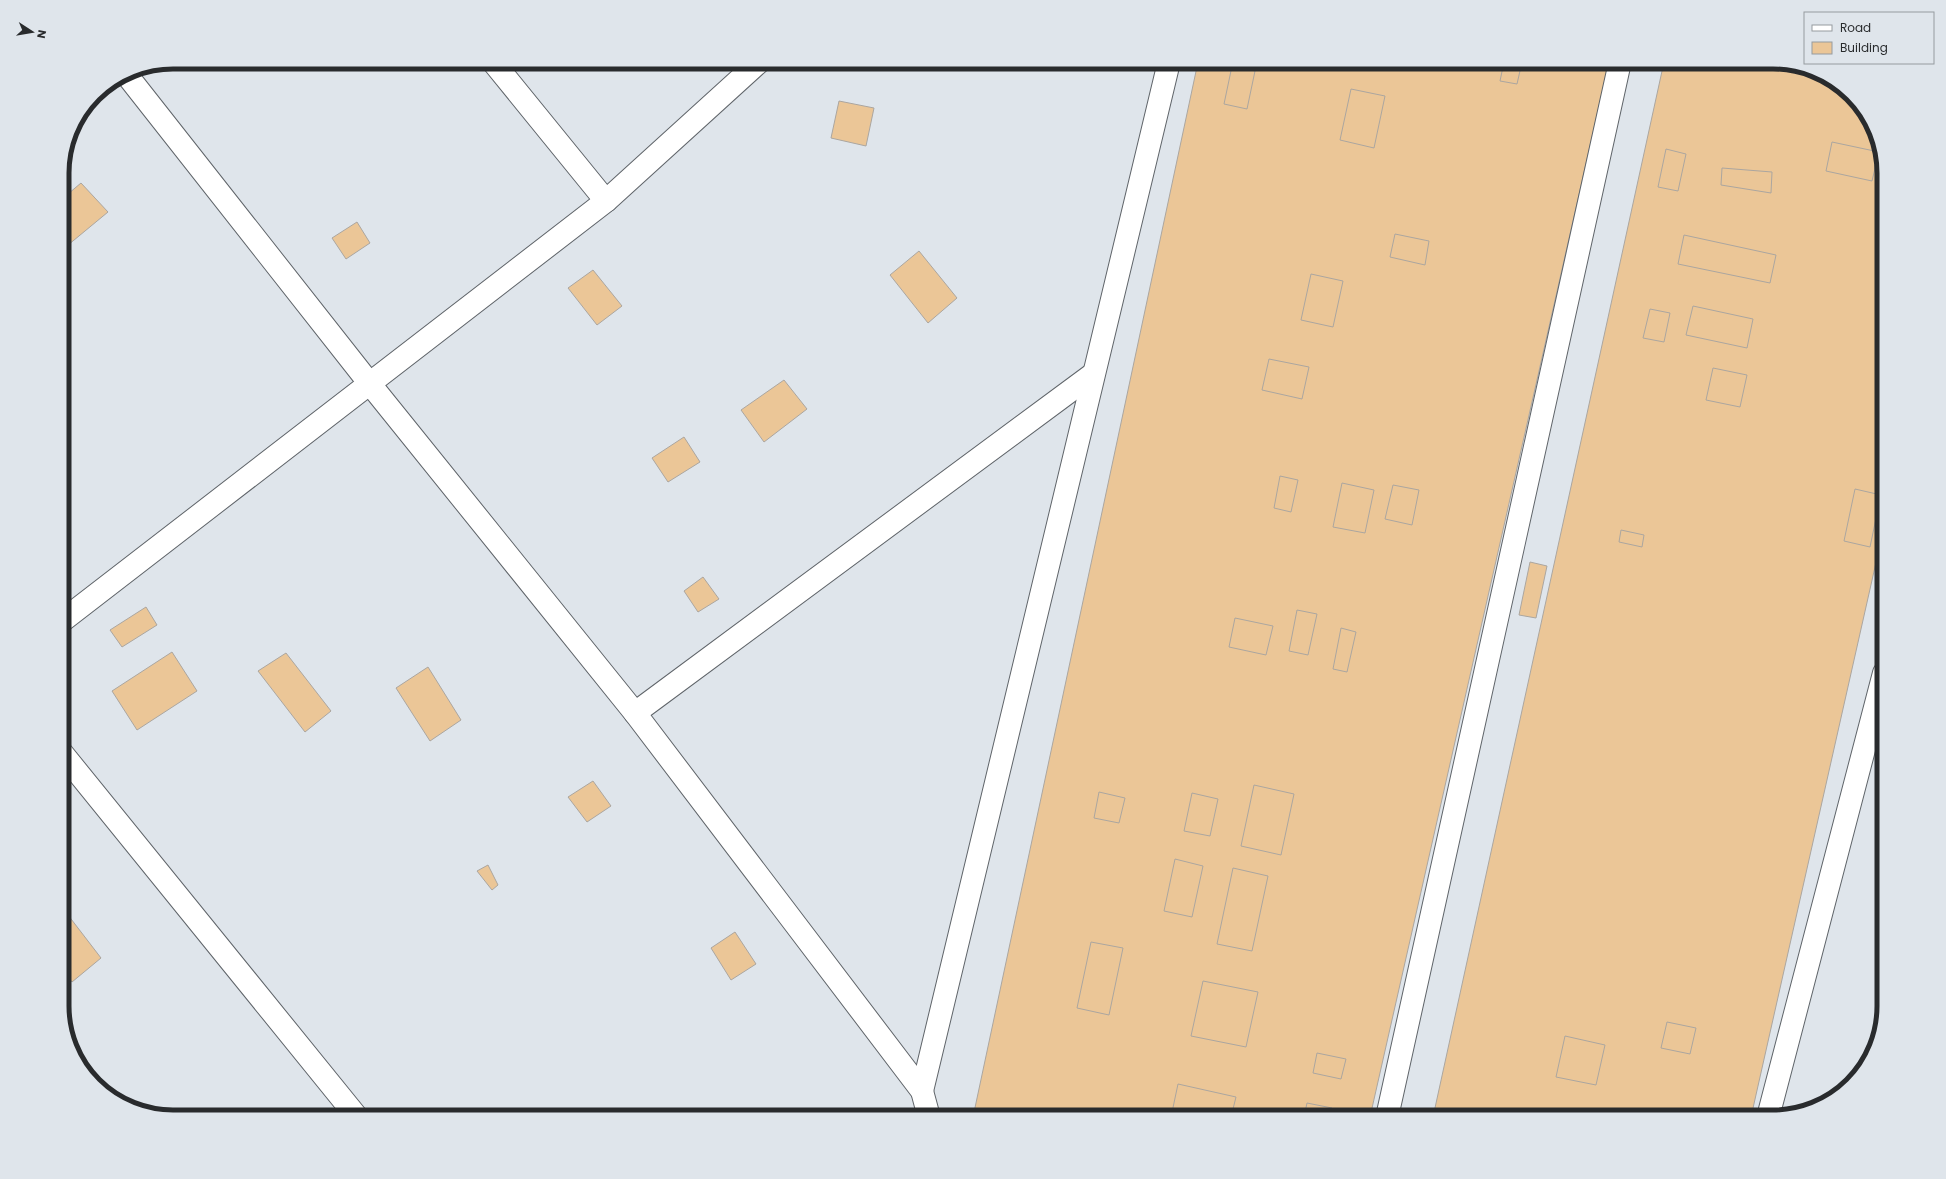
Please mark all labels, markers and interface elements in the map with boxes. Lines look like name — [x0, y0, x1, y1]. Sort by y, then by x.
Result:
north arrow — [12, 12, 52, 52]
legend — [1804, 12, 1934, 64]
text: Road — [1840, 19, 1871, 36]
text: N — [33, 28, 50, 40]
text: Building — [1840, 39, 1888, 56]

